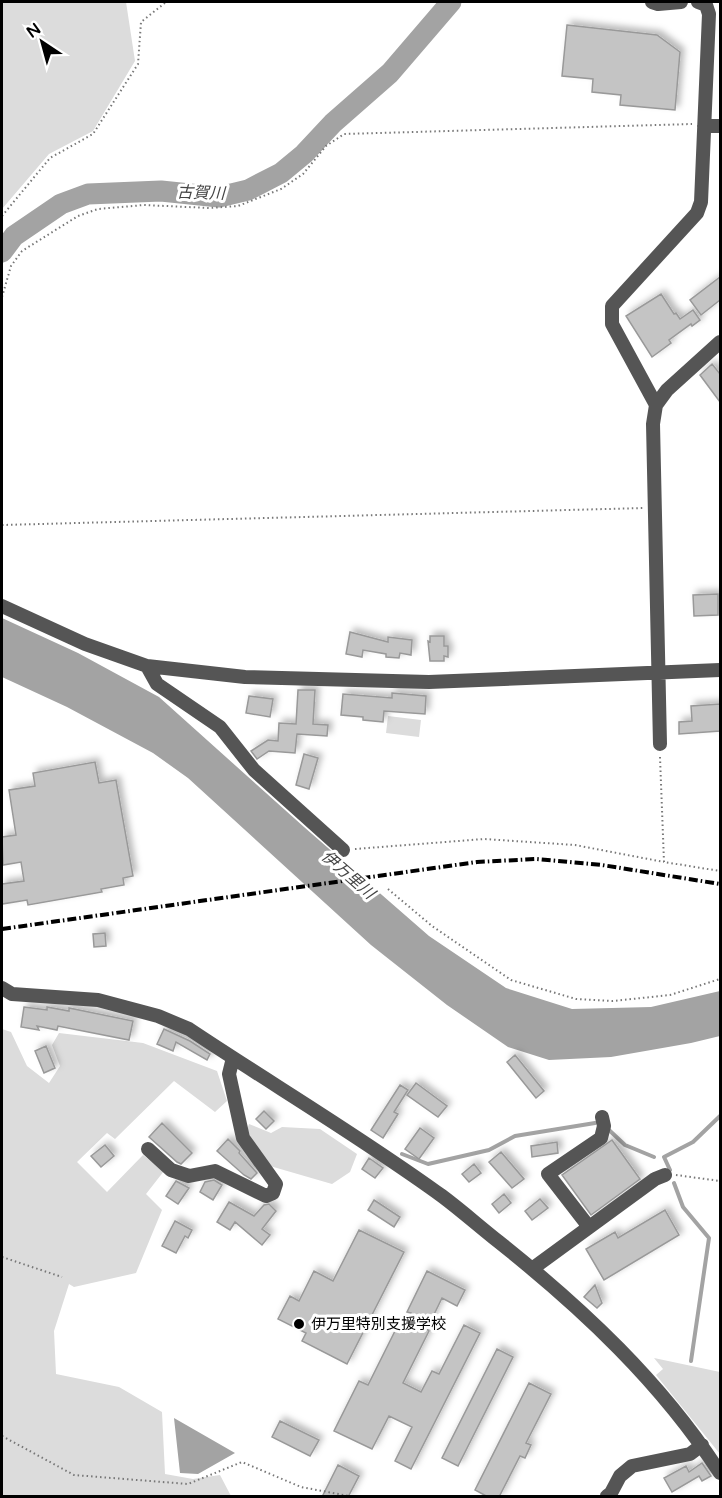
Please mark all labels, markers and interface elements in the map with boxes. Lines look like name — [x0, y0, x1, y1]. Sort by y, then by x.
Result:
north arrow — [12, 12, 72, 72]
text: N — [23, 19, 45, 43]
water label: 古賀川 — [177, 182, 227, 204]
water label: 伊万里川 — [317, 846, 380, 905]
place label: 伊万里特別支援学校 — [311, 1315, 446, 1333]
marker: 伊万里特別支援学校 — [292, 1317, 306, 1331]

